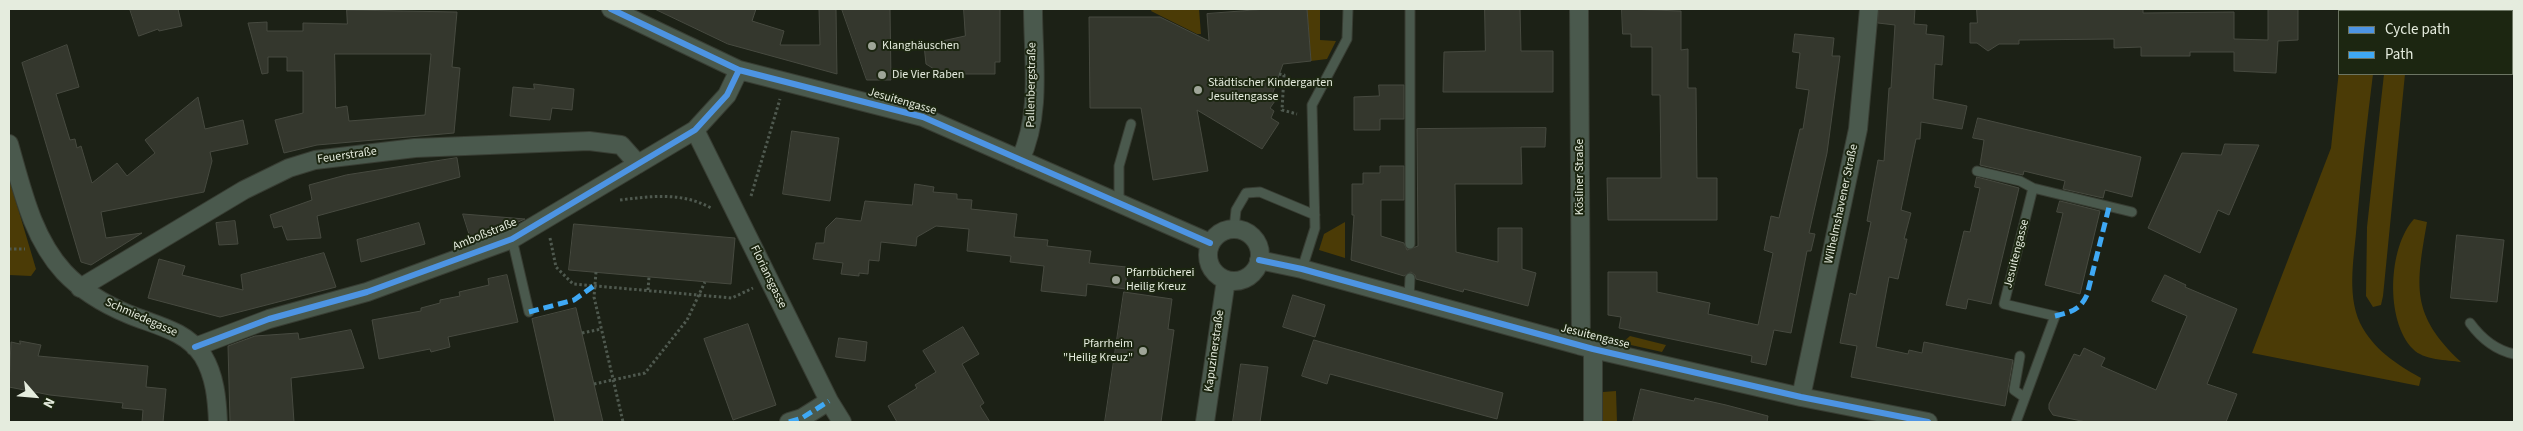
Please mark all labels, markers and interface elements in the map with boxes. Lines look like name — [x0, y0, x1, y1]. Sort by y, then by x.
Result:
legend — [2338, 10, 2513, 75]
text: Cycle path — [2385, 19, 2450, 40]
place label: Klanghäuschen — [882, 39, 959, 53]
marker: Klanghäuschen — [866, 40, 878, 52]
street label: Pallenbergstraße — [1024, 42, 1040, 128]
text: Path — [2385, 44, 2413, 65]
place label: Die Vier Raben — [892, 68, 964, 82]
marker: Die Vier Raben — [876, 69, 888, 81]
place label: Städtischer Kindergarten Jesuitengasse — [1208, 76, 1333, 104]
marker: Städtischer Kindergarten Jesuitengasse — [1192, 84, 1204, 96]
street label: Jesuitengasse — [866, 85, 938, 119]
street label: Kösliner Straße — [1573, 139, 1587, 215]
street label: Wilhelmshavener Straße — [1822, 143, 1862, 265]
street label: Feuerstraße — [316, 145, 378, 167]
street label: Amboßstraße — [451, 216, 519, 254]
street label: Jesuitengasse — [2001, 218, 2033, 290]
street label: Floriansgasse — [747, 243, 789, 311]
place label: Pfarrbücherei Heilig Kreuz — [1126, 266, 1194, 294]
marker: Pfarrbücherei Heilig Kreuz — [1110, 274, 1122, 286]
street label: Schmiedegasse — [103, 296, 179, 340]
street label: Kapuzinerstraße — [1202, 309, 1228, 393]
street label: Jesuitengasse — [1559, 321, 1631, 353]
place label: Pfarrheim "Heilig Kreuz" — [1063, 337, 1133, 365]
marker: Pfarrheim "Heilig Kreuz" — [1137, 345, 1149, 357]
north arrow — [10, 371, 60, 421]
text: N — [37, 394, 59, 411]

